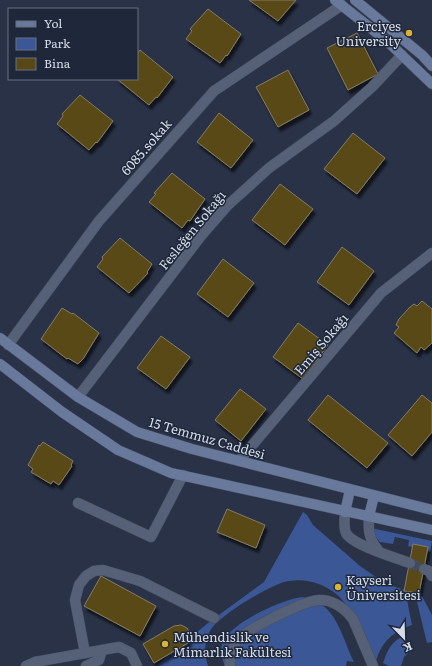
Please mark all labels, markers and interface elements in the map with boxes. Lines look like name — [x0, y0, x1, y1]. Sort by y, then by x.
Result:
legend — [8, 8, 138, 80]
text: Yol — [44, 14, 62, 32]
place label: Erciyes University — [336, 16, 401, 50]
marker: Erciyes University — [404, 28, 414, 38]
text: Park — [44, 34, 71, 52]
text: Bina — [44, 54, 71, 72]
street label: 6085.sokak — [116, 114, 176, 179]
street label: Fesleğen Sokağı — [154, 185, 230, 274]
street label: Emiş Sokağı — [289, 308, 353, 379]
street label: 15 Temmuz Caddesi — [147, 412, 268, 463]
place label: Kayseri Üniversitesi — [346, 570, 421, 604]
marker: Kayseri Üniversitesi — [333, 582, 343, 592]
north arrow — [384, 618, 424, 658]
place label: Mühendislik ve Mimarlık Fakültesi — [173, 627, 292, 661]
marker: Mühendislik ve Mimarlık Fakültesi — [160, 639, 170, 649]
text: K — [401, 639, 415, 657]

